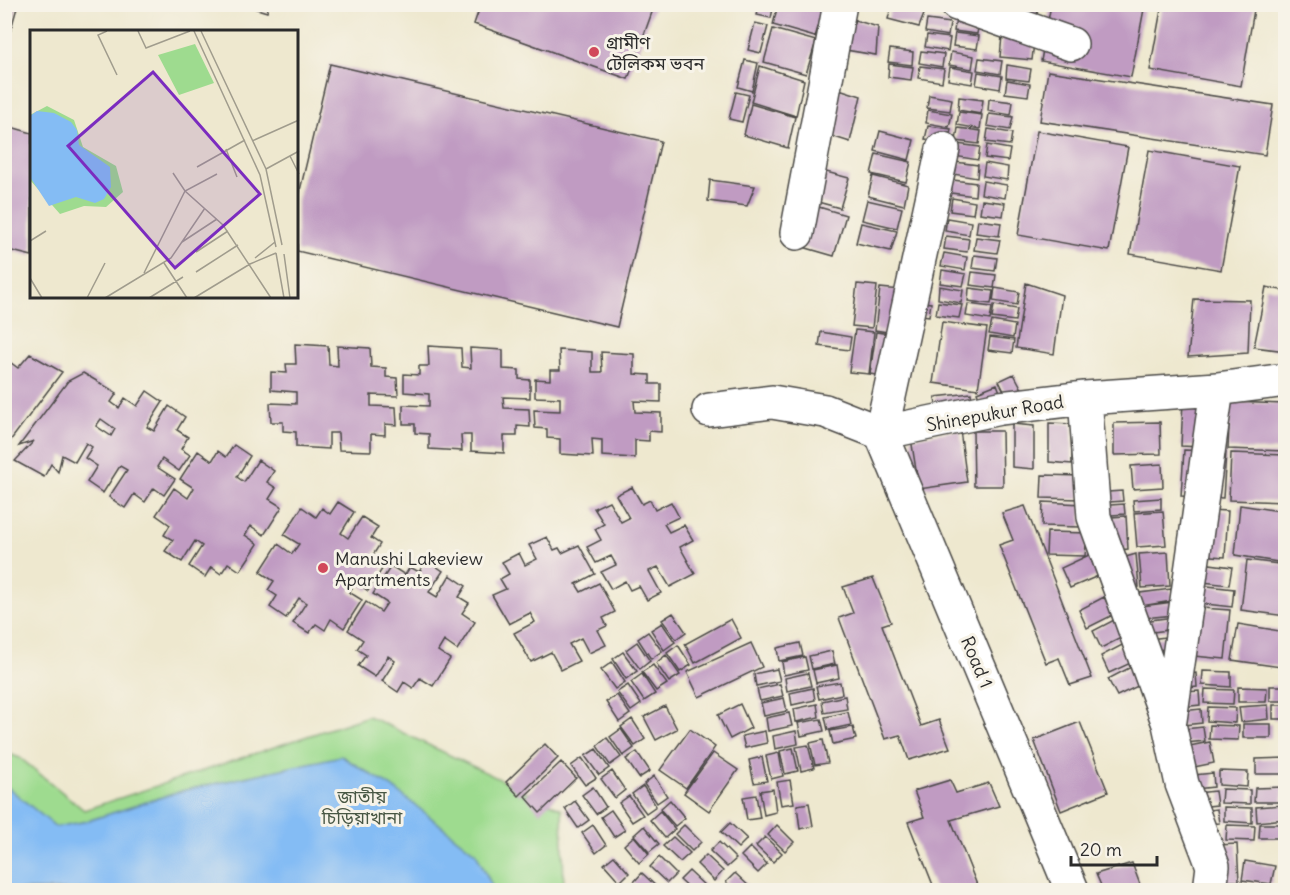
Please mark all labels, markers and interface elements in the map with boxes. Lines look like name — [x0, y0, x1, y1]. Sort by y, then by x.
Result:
inset map — [30, 30, 298, 298]
place label: গ্রামীণ টেলিকম ভবন — [606, 31, 705, 75]
marker: গ্রামীণ টেলিকম ভবন — [587, 45, 601, 59]
street label: Shinepukur Road — [925, 390, 1066, 436]
place label: Manushi Lakeview Apartments — [335, 547, 483, 591]
marker: Manushi Lakeview Apartments — [316, 561, 330, 575]
street label: Road 1 — [956, 633, 998, 691]
park label: জাতীয় চিড়িয়াখানা — [321, 785, 402, 829]
scale bar — [1071, 829, 1156, 867]
text: 20 m — [1080, 838, 1122, 861]

